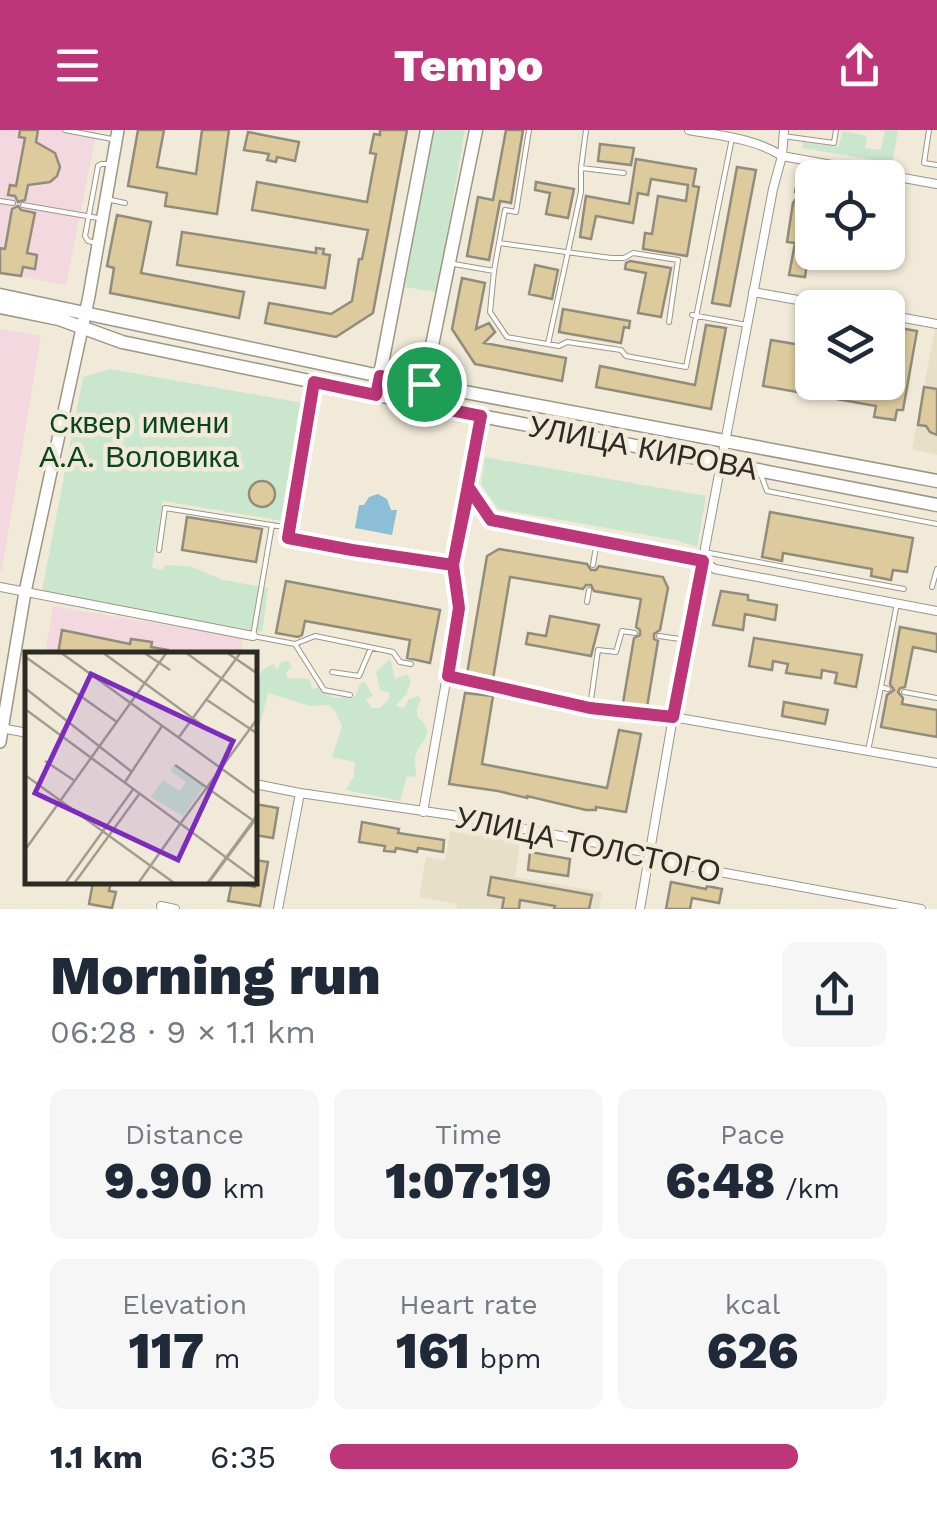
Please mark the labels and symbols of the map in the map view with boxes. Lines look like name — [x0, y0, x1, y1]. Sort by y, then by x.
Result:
pin — [382, 342, 467, 427]
park label: Cквер имени А.А. Воловика — [39, 405, 239, 474]
street label: УЛИЦА КИРОВА — [526, 408, 761, 487]
inset map — [25, 652, 258, 884]
street label: УЛИЦА ТОЛСТОГО — [452, 799, 724, 890]

